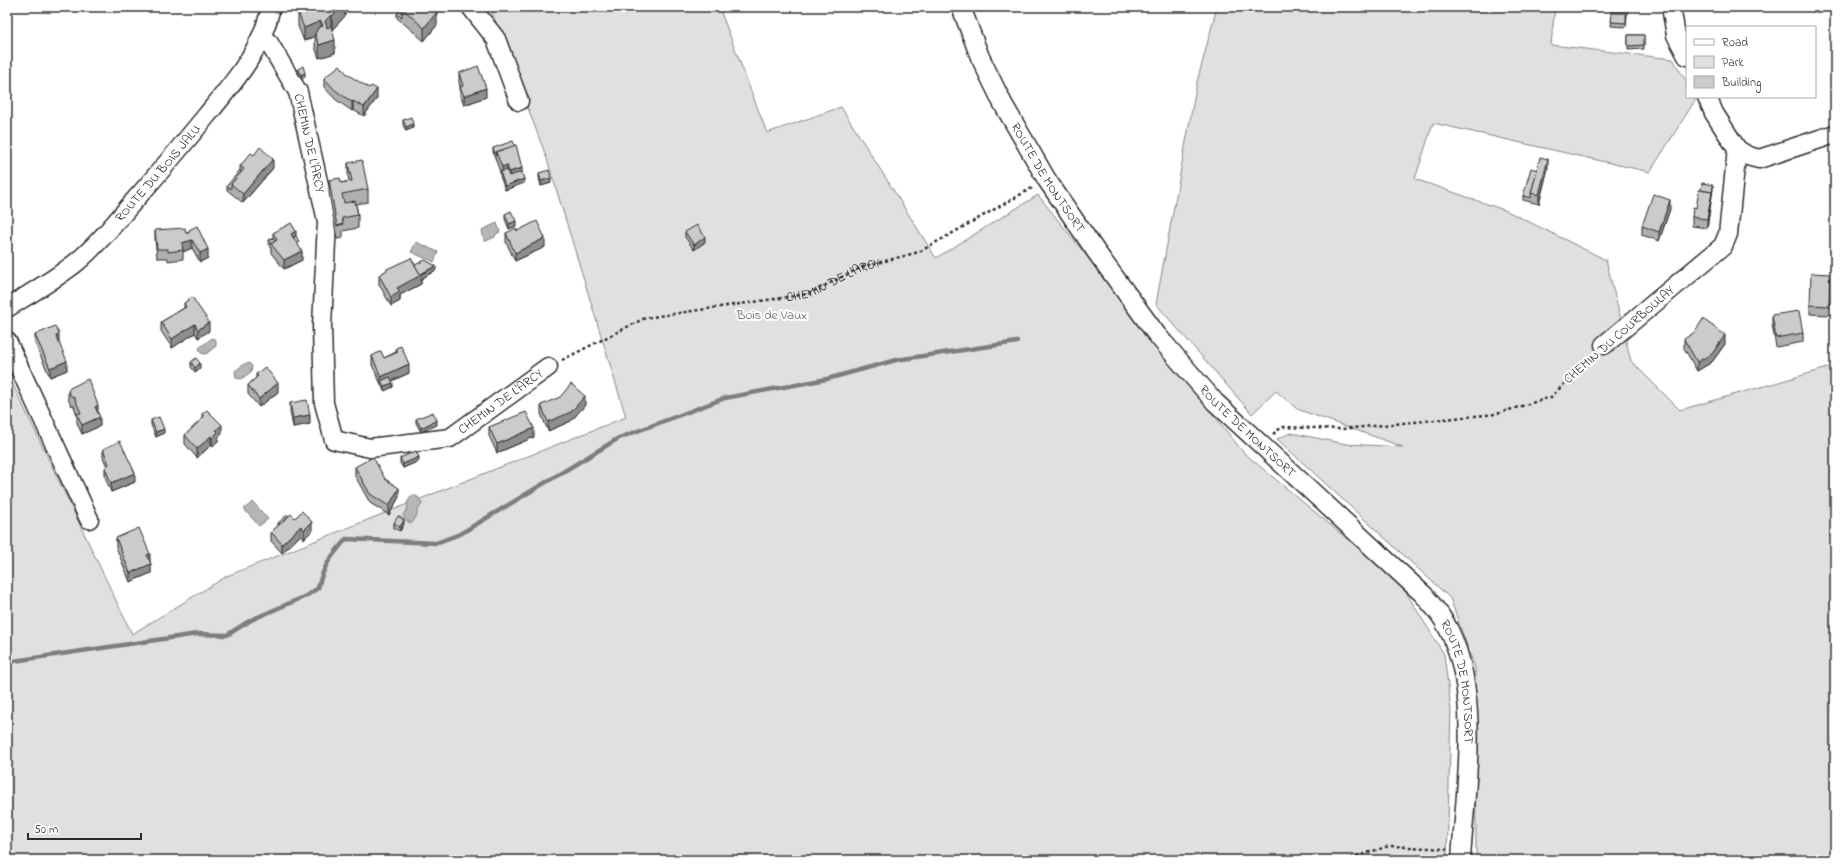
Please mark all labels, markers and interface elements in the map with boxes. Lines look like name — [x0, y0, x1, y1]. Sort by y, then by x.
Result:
legend — [1686, 26, 1816, 98]
text: Road — [1722, 34, 1748, 52]
text: Park — [1722, 54, 1744, 72]
text: Building — [1721, 74, 1761, 93]
street label: CHEMIN DE L'ARCY — [289, 92, 330, 195]
street label: ROUTE DE MONTSORT — [1006, 119, 1090, 237]
street label: ROUTE DU BOIS JALU — [111, 120, 205, 226]
street label: CHEMIN DE L'ARCY — [785, 253, 882, 307]
street label: CHEMIN DU COURBOULAY — [1559, 281, 1679, 389]
park label: Bois de Vaux — [736, 306, 807, 325]
street label: CHEMIN DE L'ARCY — [454, 364, 547, 439]
street label: ROUTE DE MONTSORT — [1195, 381, 1301, 482]
street label: ROUTE DE MONTSORT — [1436, 616, 1478, 744]
scale bar — [28, 815, 141, 841]
text: 50 m — [34, 821, 58, 839]

